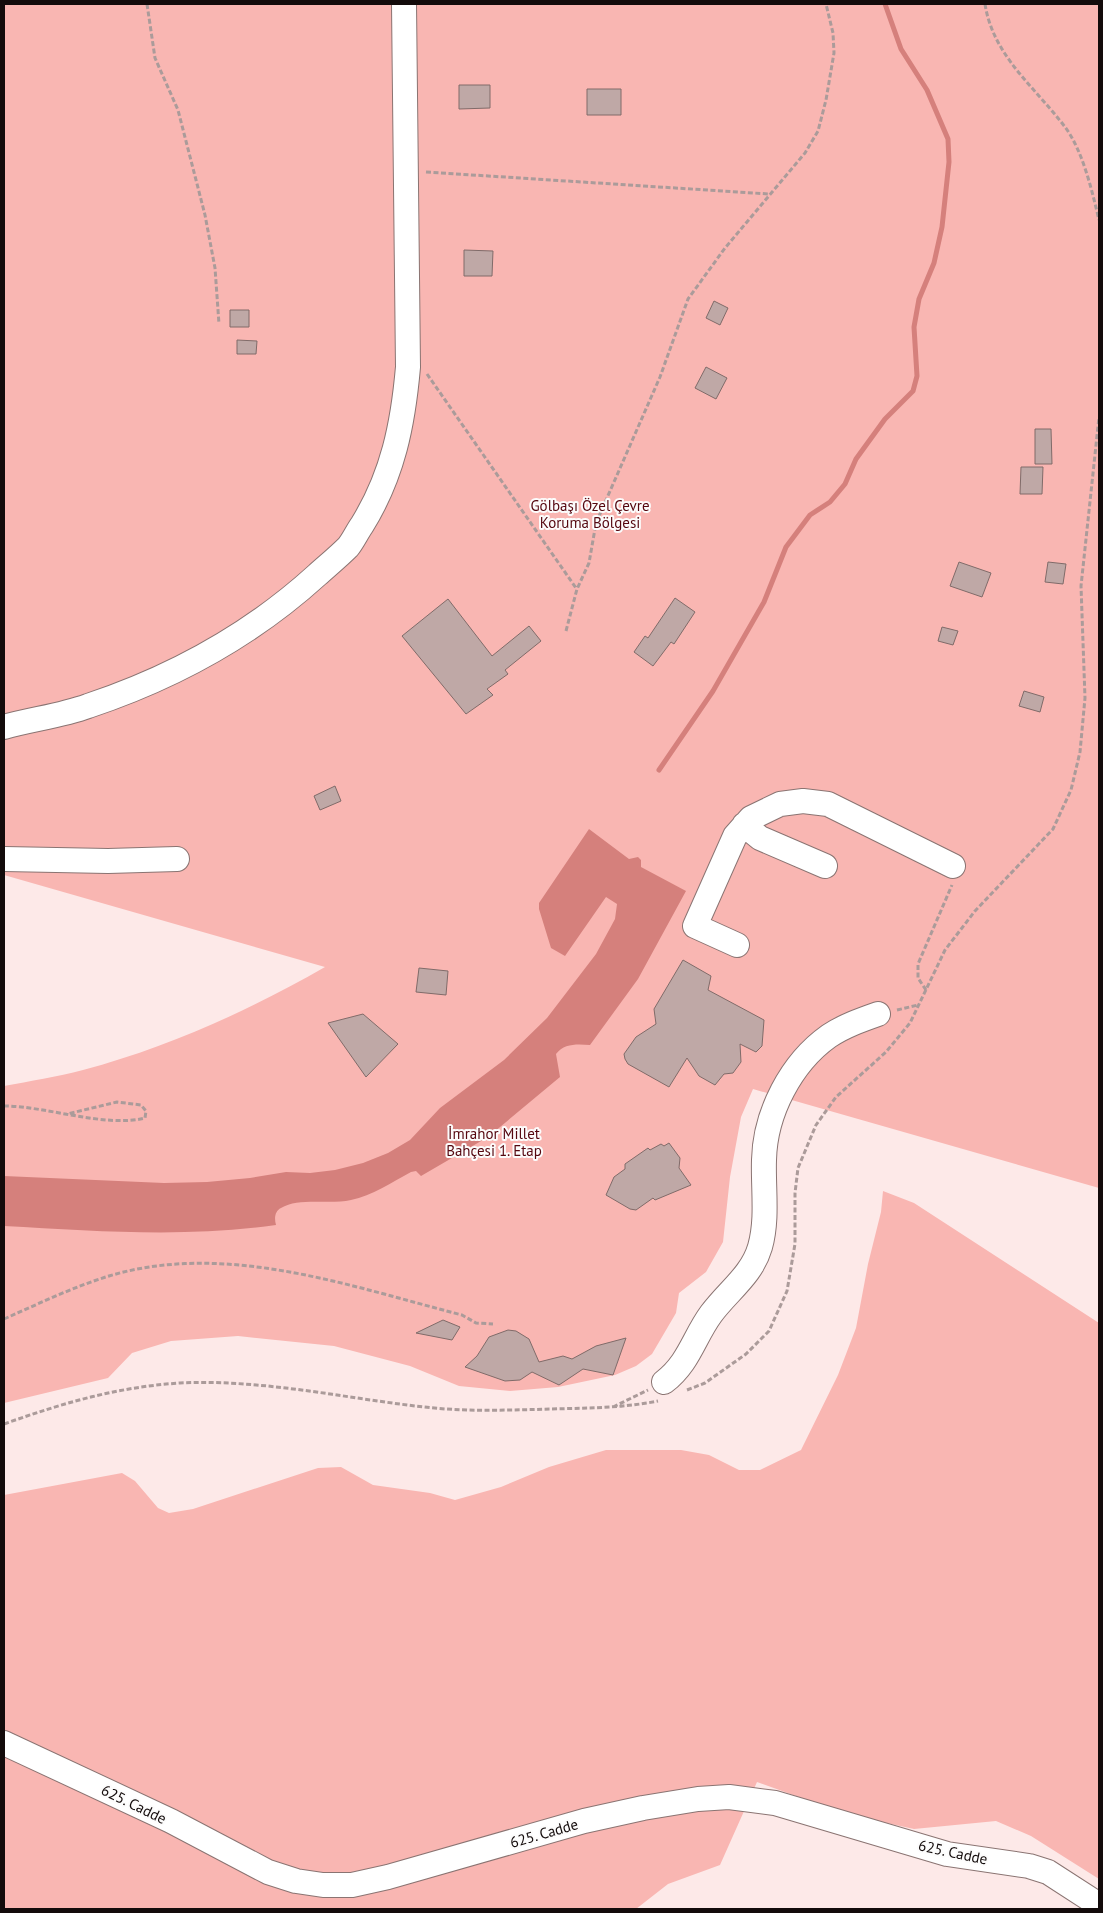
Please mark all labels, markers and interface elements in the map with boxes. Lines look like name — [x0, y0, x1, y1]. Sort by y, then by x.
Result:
park label: Gölbaşı Özel Çevre Koruma Bölgesi — [530, 496, 650, 532]
park label: İmrahor Millet Bahçesi 1. Etap — [446, 1124, 542, 1160]
street label: 625. Cadde — [98, 1780, 170, 1828]
street label: 625. Cadde — [508, 1814, 580, 1852]
street label: 625. Cadde — [917, 1835, 989, 1869]

